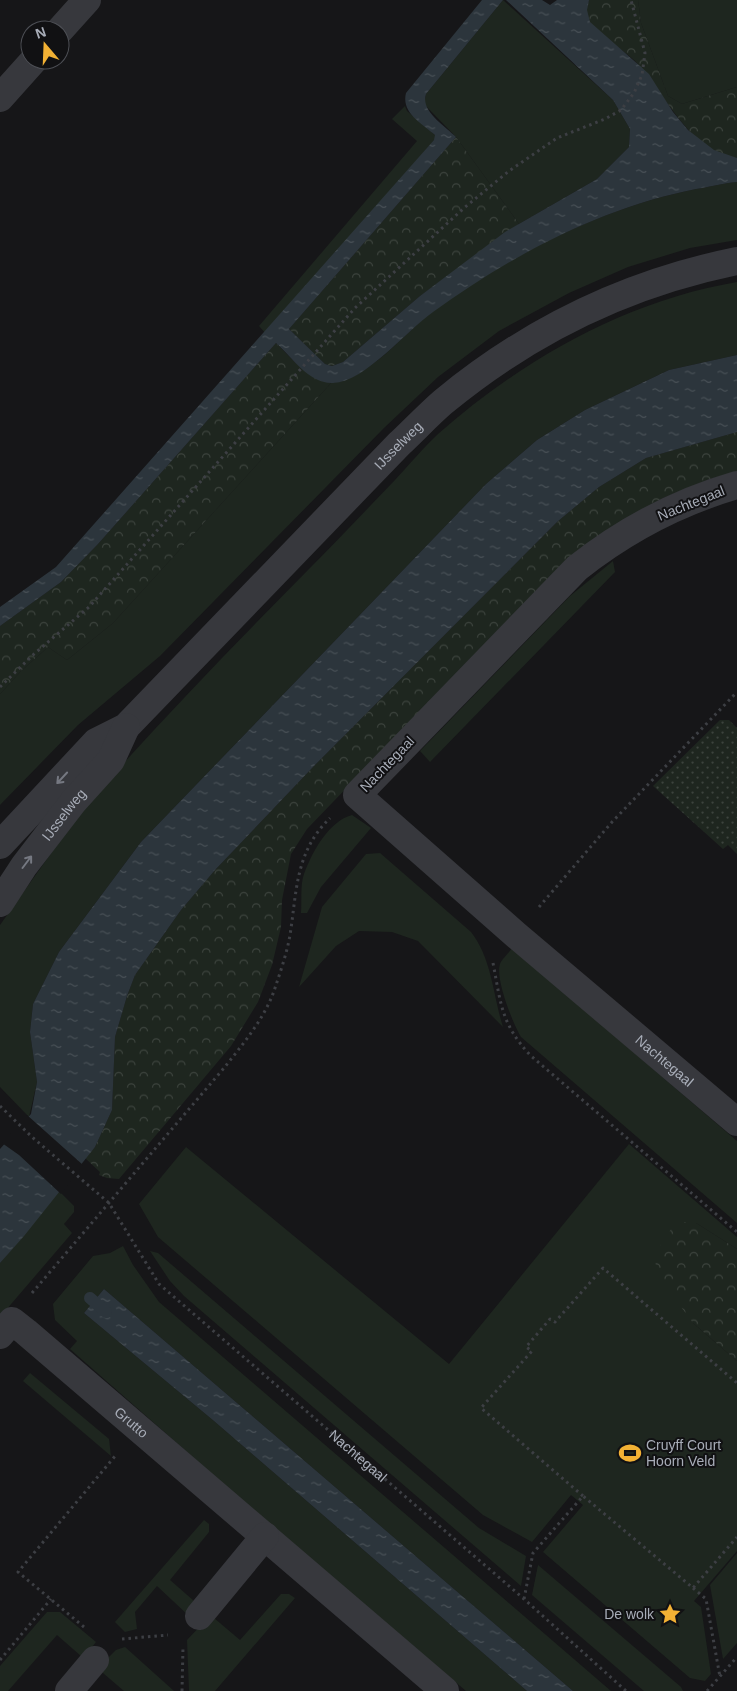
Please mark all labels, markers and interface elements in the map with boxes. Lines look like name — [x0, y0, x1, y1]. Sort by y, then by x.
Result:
north arrow — [20, 20, 70, 70]
text: N — [33, 23, 48, 42]
street label: IJsselweg — [371, 418, 426, 473]
street label: Nachtegaal — [655, 482, 727, 524]
street label: Nachtegaal — [357, 733, 417, 795]
one-way arrow — [56, 772, 68, 784]
street label: IJsselweg — [38, 786, 89, 844]
one-way arrow — [22, 855, 32, 869]
street label: Nachtegaal — [632, 1032, 697, 1090]
street label: Grutto — [111, 1404, 152, 1441]
street label: Nachtegaal — [326, 1427, 390, 1485]
place label: Cruyff Court Hoorn Veld — [646, 1437, 721, 1469]
sports icon: Cruyff Court Hoorn Veld — [617, 1440, 643, 1466]
place icon: De wolk — [657, 1601, 683, 1627]
place label: De wolk — [604, 1606, 655, 1622]

